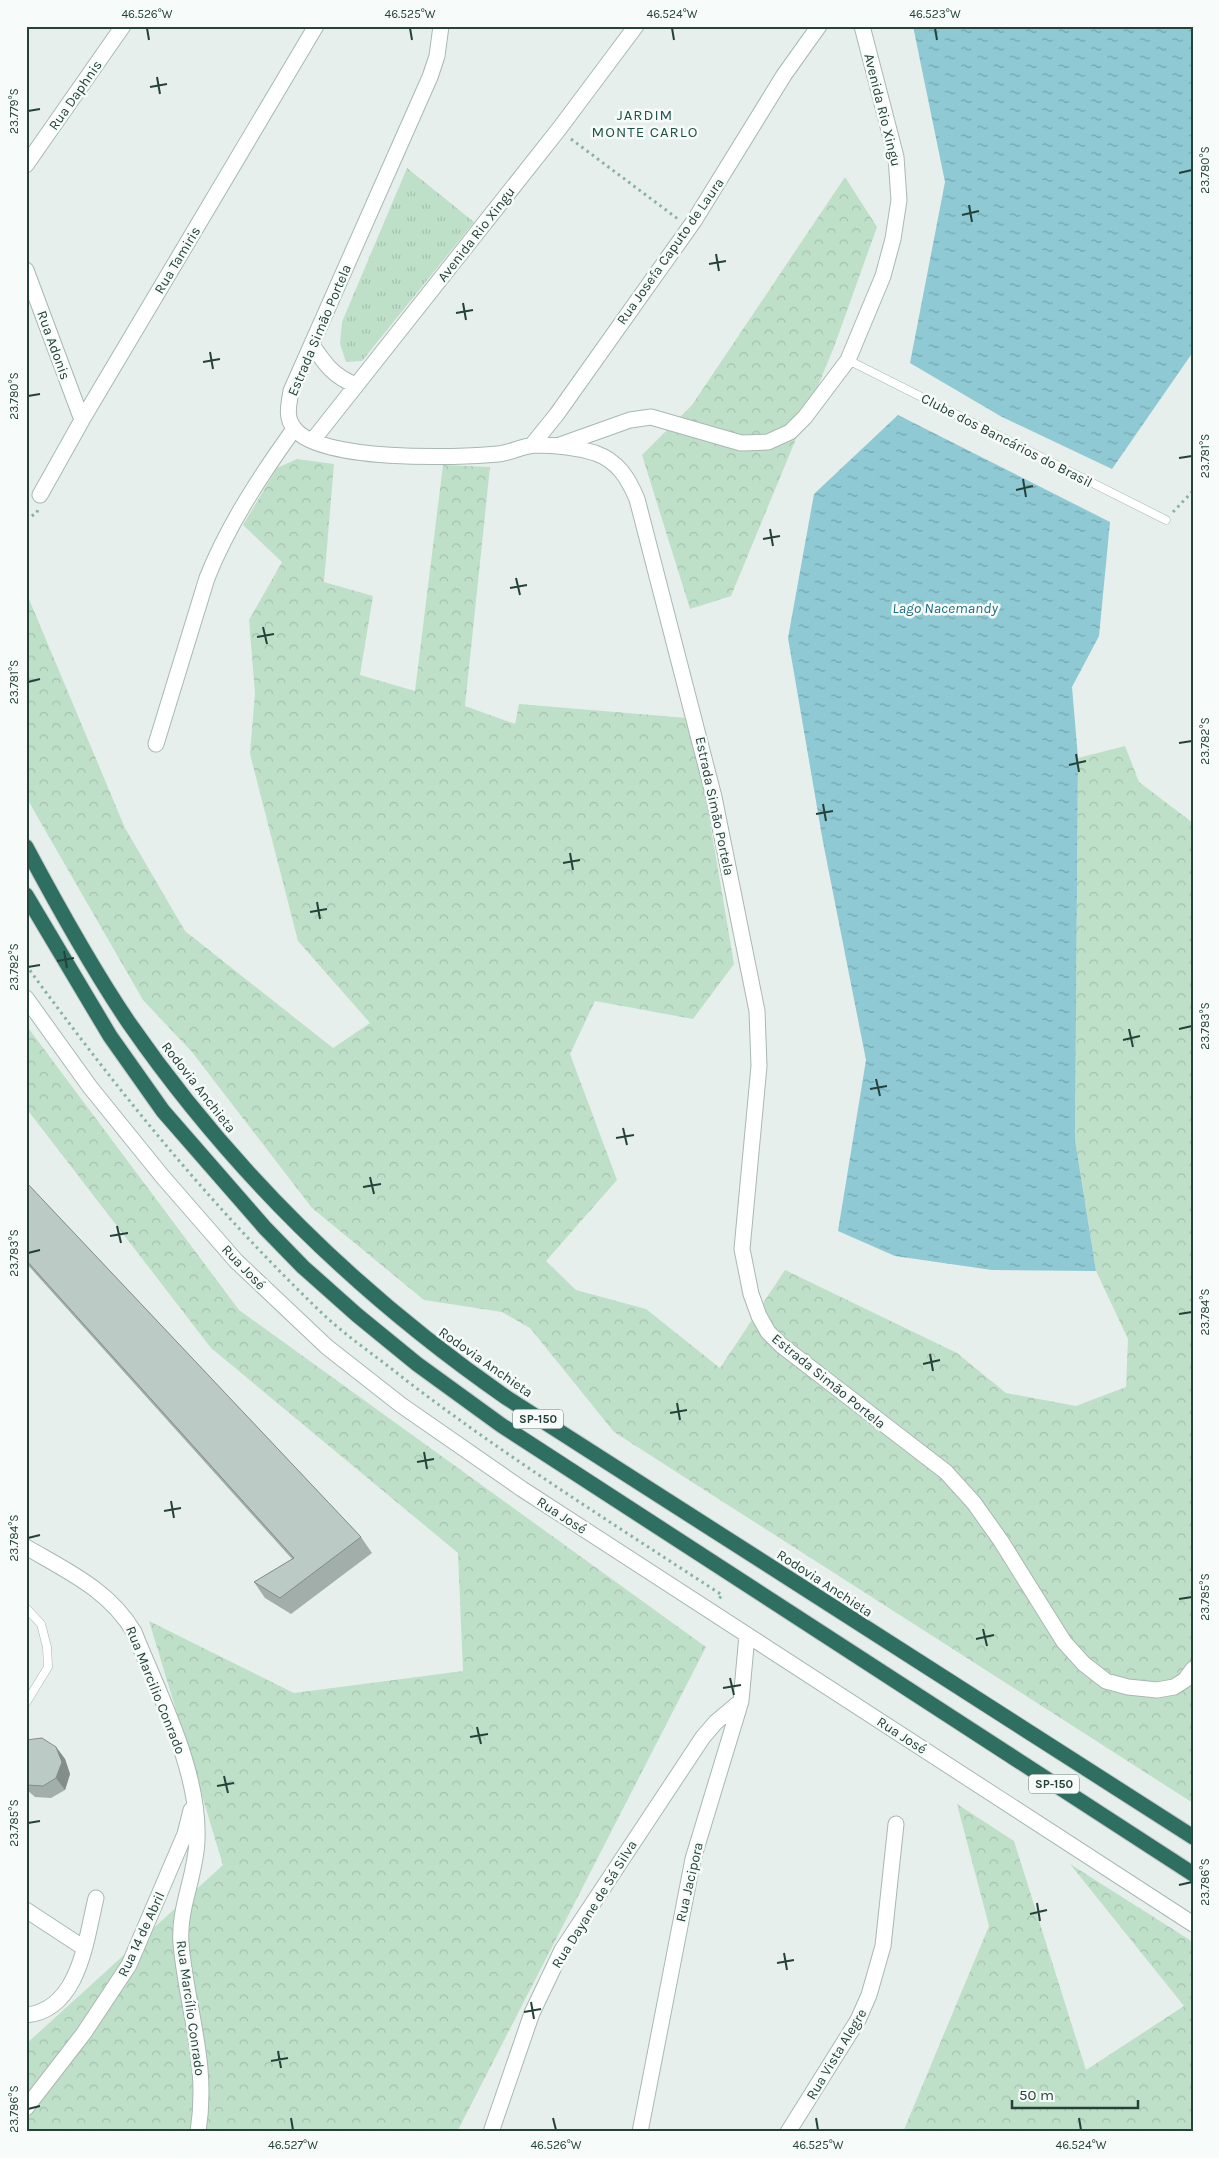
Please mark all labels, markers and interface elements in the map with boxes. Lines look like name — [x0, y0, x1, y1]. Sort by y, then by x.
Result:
text: 46.526°W — [121, 7, 173, 21]
text: 46.525°W — [384, 7, 436, 21]
text: 46.524°W — [647, 7, 698, 21]
text: 46.523°W — [909, 7, 961, 21]
street label: Avenida Rio Xingu — [860, 52, 905, 168]
street label: Rua Daphnis — [45, 57, 106, 134]
text: 23.779°S — [7, 88, 21, 134]
district label: JARDIM MONTE CARLO — [592, 106, 698, 141]
text: 23.780°S — [1198, 146, 1212, 194]
street label: Rua Josefa Caputo de Laura — [613, 175, 728, 328]
street label: Avenida Rio Xingu — [434, 184, 519, 285]
street label: Rua Tamiris — [151, 224, 204, 297]
street label: Estrada Simão Portela — [284, 262, 355, 399]
street label: Rua Adonis — [33, 308, 74, 382]
text: 23.780°S — [7, 372, 21, 420]
street label: Clube dos Bancários do Brasil — [918, 390, 1095, 491]
text: 23.781°S — [1198, 434, 1212, 478]
water label: Lago Nacemandy — [892, 599, 998, 617]
text: 23.781°S — [7, 660, 21, 704]
text: 23.782°S — [1198, 717, 1212, 765]
street label: Estrada Simão Portela — [691, 735, 738, 877]
text: 23.782°S — [7, 943, 21, 991]
text: 23.783°S — [1198, 1002, 1212, 1050]
street label: Rodovia Anchieta — [158, 1038, 239, 1136]
text: 23.783°S — [7, 1229, 21, 1277]
street label: Rua José — [218, 1241, 269, 1293]
text: 23.784°S — [1198, 1288, 1212, 1336]
street label: Rodovia Anchieta — [435, 1324, 536, 1401]
street label: Estrada Simão Portela — [768, 1330, 889, 1433]
road number: SP-150 — [513, 1410, 563, 1428]
street label: Rua José — [534, 1493, 590, 1538]
text: 23.784°S — [7, 1514, 21, 1562]
street label: Rodovia Anchieta — [774, 1546, 876, 1621]
text: 23.785°S — [1198, 1573, 1212, 1621]
street label: Rua Marcilio Conrado — [122, 1624, 189, 1757]
street label: Rua José — [874, 1713, 930, 1758]
road number: SP-150 — [1029, 1775, 1079, 1794]
text: 23.785°S — [7, 1799, 21, 1847]
street label: Rua Dayane de Sá Silva — [548, 1837, 641, 1971]
street label: Rua Jacipora — [672, 1841, 707, 1924]
text: 23.786°S — [1198, 1858, 1212, 1906]
street label: Rua 14 de Abril — [114, 1889, 169, 1980]
street label: Rua Marcílio Conrado — [173, 1939, 208, 2077]
street label: Rua Vista Alegre — [803, 2006, 870, 2103]
scale bar — [1012, 2078, 1138, 2110]
text: 23.786°S — [7, 2085, 21, 2133]
text: 50 m — [1019, 2086, 1054, 2104]
text: 46.527°W — [268, 2138, 318, 2152]
text: 46.526°W — [530, 2138, 582, 2152]
text: 46.525°W — [792, 2138, 844, 2152]
text: 46.524°W — [1056, 2138, 1107, 2152]

